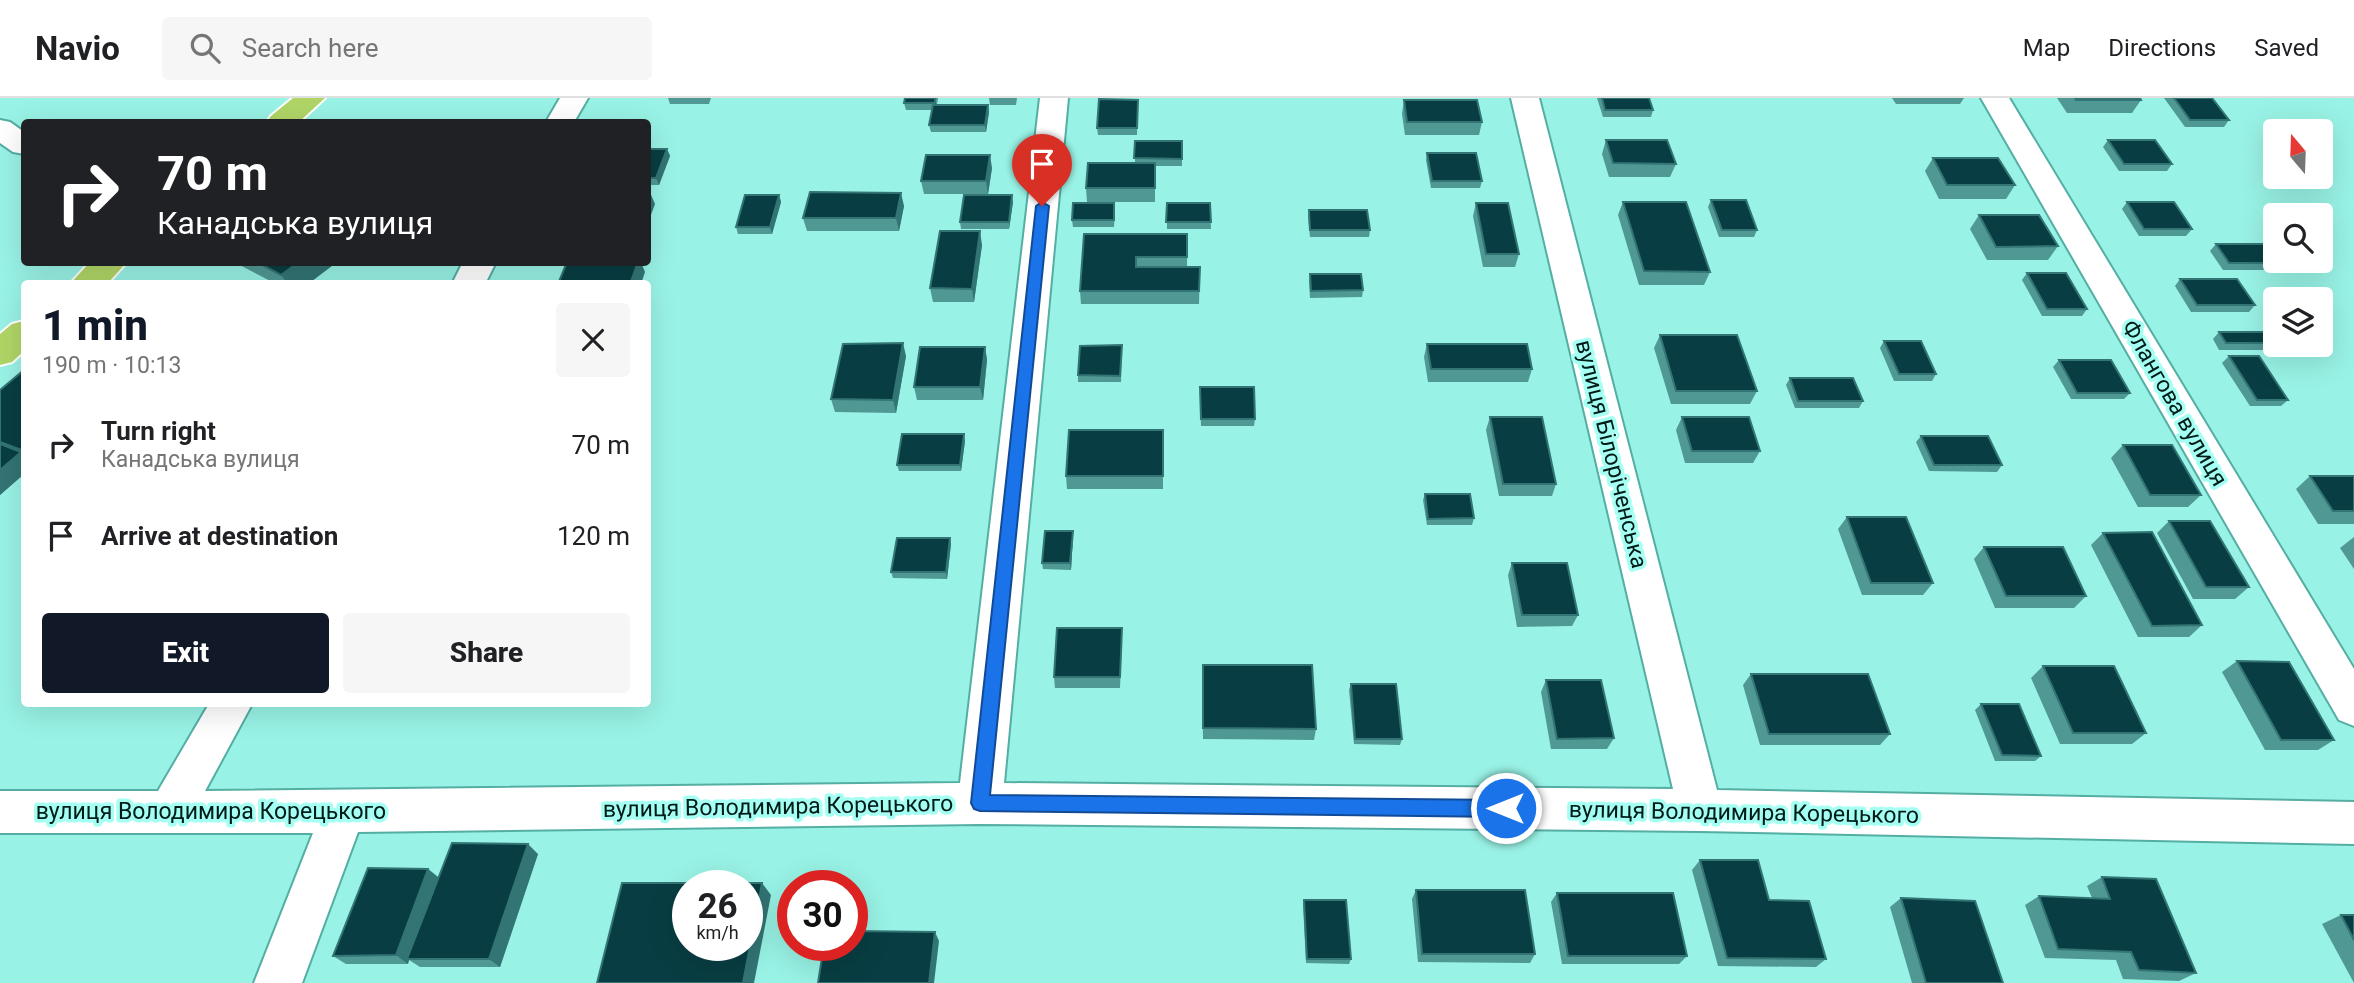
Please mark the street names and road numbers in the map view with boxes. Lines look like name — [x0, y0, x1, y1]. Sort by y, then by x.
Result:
street label: Флангова вулиця — [2116, 315, 2233, 491]
street label: вулиця Білоріченська — [1570, 337, 1653, 571]
street label: вулиця Володимира Корецького — [603, 790, 953, 823]
street label: вулиця Володимира Корецького — [1569, 796, 1919, 829]
street label: вулиця Володимира Корецького — [36, 798, 386, 825]

